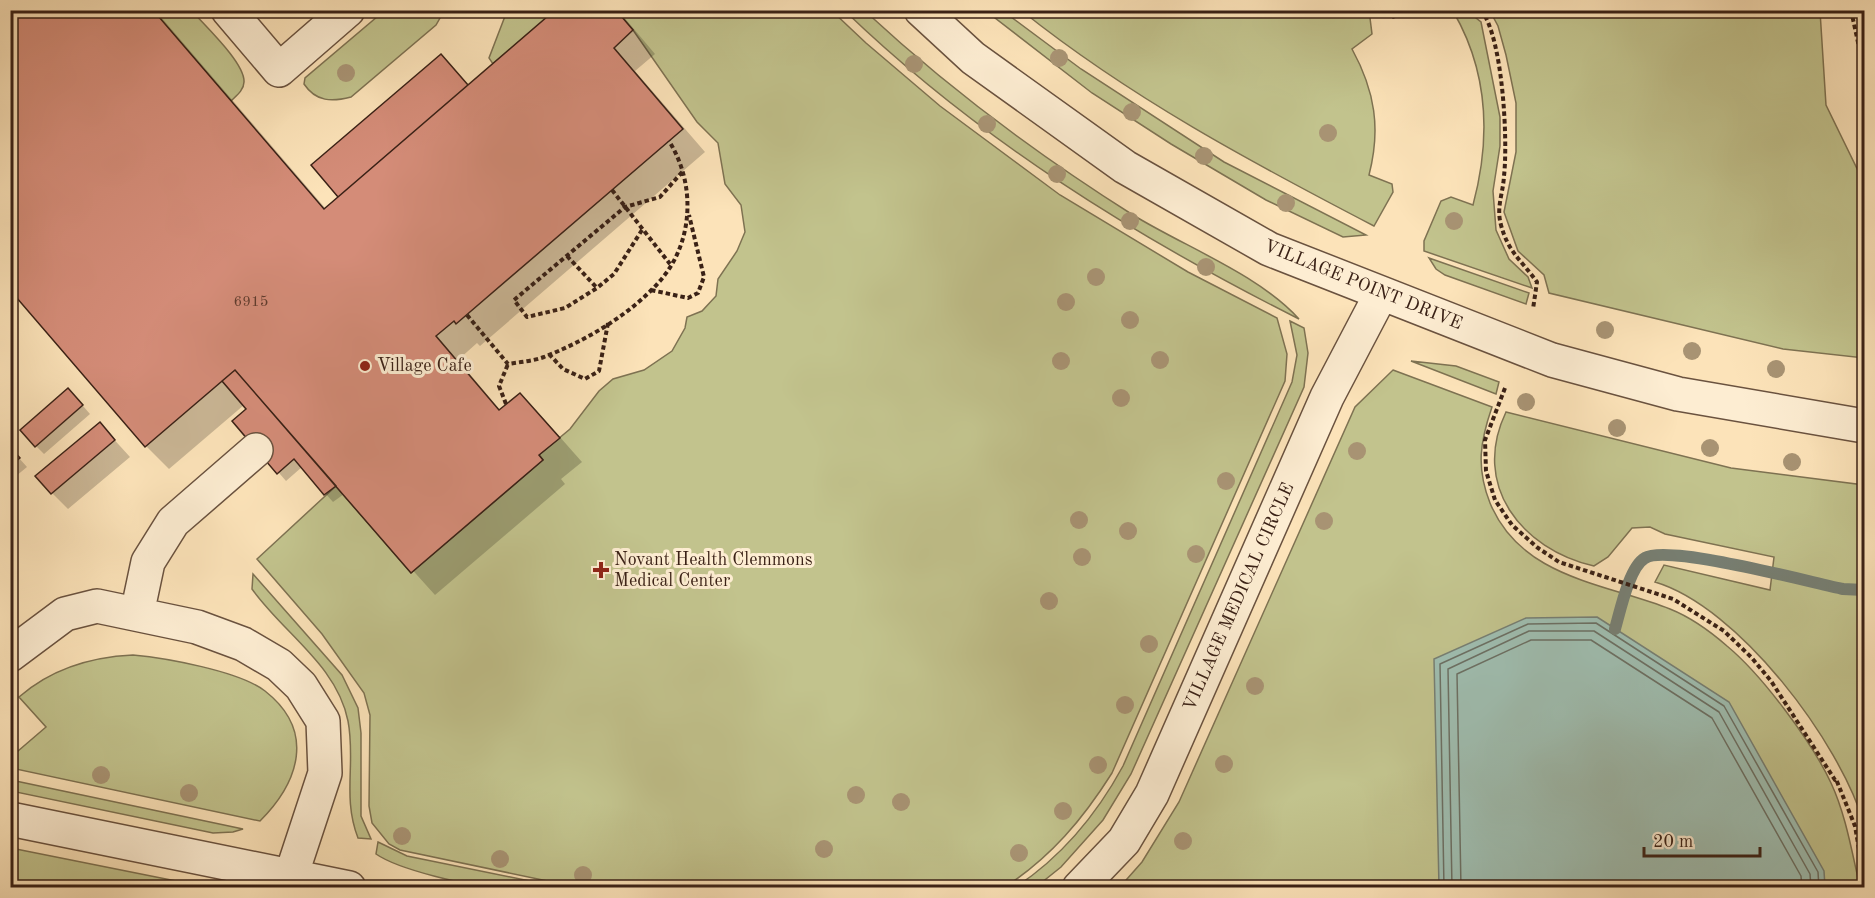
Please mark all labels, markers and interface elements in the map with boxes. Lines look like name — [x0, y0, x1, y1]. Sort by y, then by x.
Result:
street label: VILLAGE POINT DRIVE — [1261, 237, 1465, 333]
house number: 6915 — [234, 295, 268, 310]
place label: Village Cafe — [377, 357, 472, 375]
marker: Village Cafe — [358, 359, 372, 373]
street label: VILLAGE MEDICAL CIRCLE — [1180, 480, 1298, 714]
place label: Novant Health Clemmons Medical Center — [614, 551, 813, 590]
marker: Novant Health Clemmons Medical Center — [592, 561, 610, 579]
scale bar — [1644, 820, 1760, 858]
text: 20 m — [1653, 833, 1693, 851]

